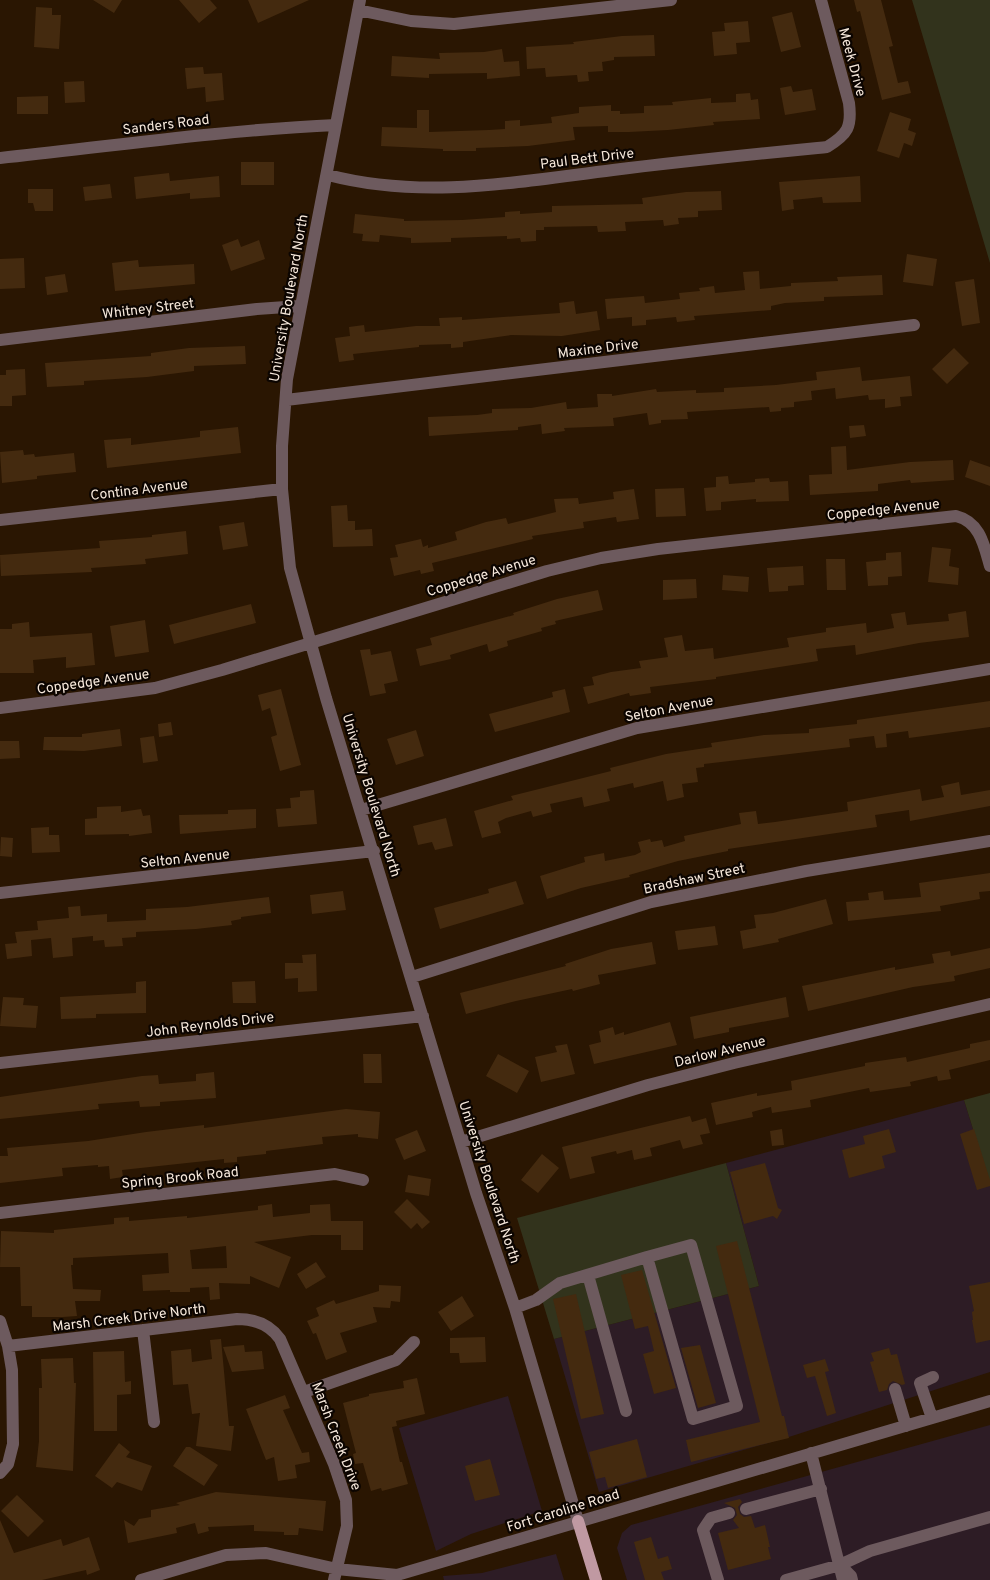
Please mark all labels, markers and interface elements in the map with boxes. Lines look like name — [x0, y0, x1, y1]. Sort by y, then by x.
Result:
street label: Meek Drive — [834, 26, 869, 99]
street label: Sanders Road — [122, 112, 210, 139]
street label: Paul Bett Drive — [539, 145, 635, 174]
street label: University Boulevard North — [266, 213, 313, 383]
street label: Whitney Street — [101, 295, 195, 324]
street label: Maxine Drive — [557, 336, 640, 363]
street label: Contina Avenue — [90, 476, 189, 505]
street label: Coppedge Avenue — [826, 496, 940, 525]
street label: Coppedge Avenue — [425, 552, 538, 601]
street label: Coppedge Avenue — [36, 666, 151, 699]
street label: Selton Avenue — [624, 693, 715, 726]
street label: University Boulevard North — [338, 712, 404, 879]
street label: Selton Avenue — [140, 846, 231, 873]
street label: Bradshaw Street — [642, 860, 747, 899]
street label: John Reynolds Drive — [145, 1009, 275, 1042]
street label: Darlow Avenue — [673, 1033, 768, 1072]
street label: University Boulevard North — [454, 1099, 523, 1266]
street label: Spring Brook Road — [121, 1164, 240, 1193]
street label: Marsh Creek Drive North — [52, 1301, 207, 1336]
street label: Marsh Creek Drive — [307, 1380, 364, 1493]
street label: Fort Caroline Road — [505, 1486, 622, 1537]

